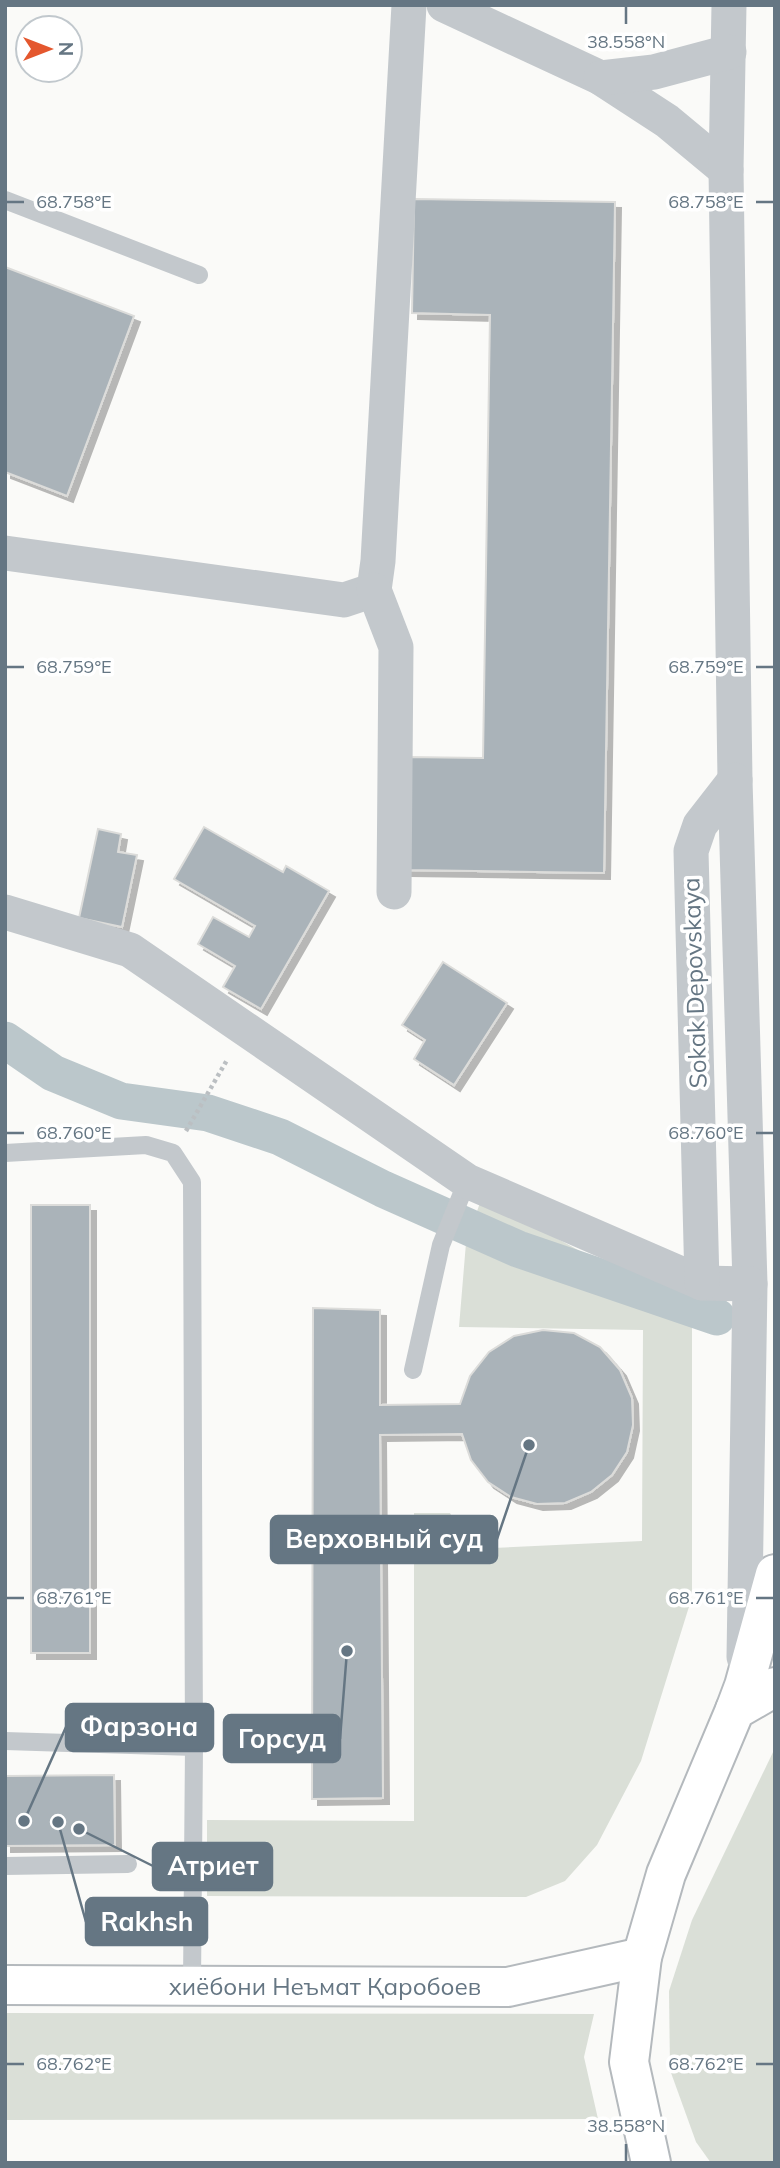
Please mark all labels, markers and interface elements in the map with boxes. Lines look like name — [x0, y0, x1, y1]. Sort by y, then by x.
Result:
north arrow — [14, 14, 84, 84]
text: 38.558°N — [587, 30, 665, 53]
text: N — [54, 42, 78, 56]
text: 68.758°E — [36, 190, 112, 213]
text: 68.758°E — [668, 190, 744, 213]
text: 68.759°E — [36, 655, 112, 678]
text: 68.759°E — [668, 655, 744, 678]
street label: Sokak Depovskaya — [675, 877, 713, 1089]
text: 68.760°E — [36, 1121, 112, 1144]
text: 68.760°E — [668, 1121, 744, 1144]
callout: Верховный суд — [271, 1516, 497, 1563]
text: Верховный суд — [285, 1522, 483, 1555]
text: 68.761°E — [36, 1586, 112, 1609]
text: 68.761°E — [668, 1586, 744, 1609]
callout: Фарзона — [66, 1704, 213, 1751]
text: Фарзона — [80, 1710, 198, 1743]
callout: Горсуд — [224, 1715, 340, 1762]
text: Горсуд — [238, 1722, 326, 1755]
callout: Атриет — [153, 1843, 272, 1890]
text: Атриет — [168, 1849, 259, 1882]
callout: Rakhsh — [86, 1898, 207, 1945]
text: Rakhsh — [101, 1905, 193, 1938]
street label: хиёбони Неъмат Қаробоев — [169, 1971, 481, 2001]
text: 68.762°E — [36, 2052, 112, 2075]
text: 68.762°E — [668, 2052, 744, 2075]
text: 38.558°N — [587, 2114, 665, 2137]

